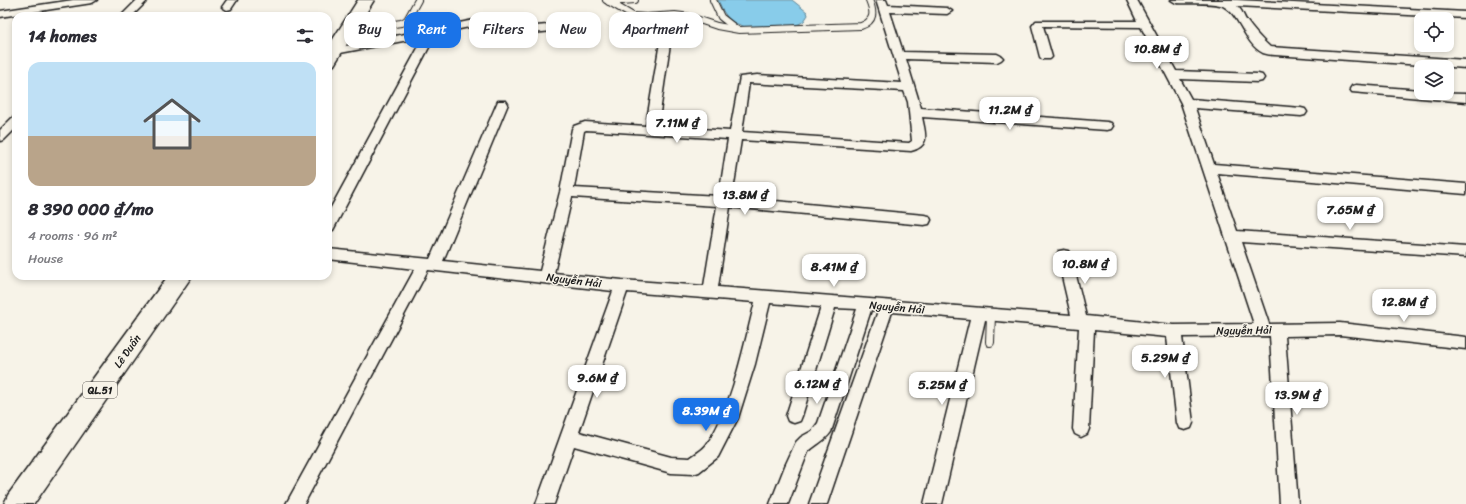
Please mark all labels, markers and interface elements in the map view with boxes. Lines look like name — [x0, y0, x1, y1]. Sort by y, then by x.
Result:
chip: Buy — [344, 12, 396, 48]
chip: Rent — [404, 12, 461, 48]
chip: Filters — [469, 12, 538, 48]
chip: New — [546, 12, 601, 48]
chip: Apartment — [609, 12, 703, 48]
map controls — [1414, 12, 1454, 100]
button: locate — [1414, 12, 1454, 52]
text: 14 homes — [28, 21, 97, 51]
icon: filters — [294, 25, 316, 47]
pin: 10.8M ₫ — [1120, 36, 1194, 70]
text: 10.8M ₫ — [1134, 37, 1180, 60]
button: layers — [1414, 60, 1454, 100]
icon: home — [136, 88, 208, 160]
pin: 11.2M ₫ — [973, 97, 1047, 131]
text: 11.2M ₫ — [988, 98, 1032, 121]
pin: 7.11M ₫ — [640, 110, 714, 144]
text: 7.11M ₫ — [655, 111, 699, 134]
pin: 13.8M ₫ — [708, 182, 782, 216]
text: 13.8M ₫ — [722, 183, 768, 206]
text: 8 390 000 ₫/mo — [28, 194, 153, 224]
pin: 7.65M ₫ — [1313, 197, 1387, 231]
text: 7.65M ₫ — [1326, 198, 1374, 221]
text: 4 rooms · 96 m² — [28, 224, 117, 247]
text: House — [28, 247, 63, 270]
pin: 10.8M ₫ — [1048, 251, 1122, 285]
text: 10.8M ₫ — [1062, 252, 1108, 275]
pin: 8.41M ₫ — [797, 254, 871, 288]
text: 8.41M ₫ — [811, 255, 857, 278]
street label: Nguyễn Hải — [545, 268, 604, 293]
pin: 12.8M ₫ — [1367, 289, 1441, 323]
text: 12.8M ₫ — [1381, 290, 1427, 313]
street label: Nguyễn Hải — [868, 296, 926, 319]
street label: Nguyễn Hải — [1216, 320, 1273, 340]
street label: Lê Duẩn — [109, 330, 146, 372]
pin: 5.29M ₫ — [1128, 345, 1202, 379]
text: 5.29M ₫ — [1141, 346, 1189, 369]
pin: 9.6M ₫ — [564, 365, 630, 399]
text: 9.6M ₫ — [577, 366, 617, 389]
pin: 6.12M ₫ — [780, 371, 854, 405]
text: 6.12M ₫ — [794, 372, 840, 395]
pin: 5.25M ₫ — [905, 372, 979, 406]
text: 5.25M ₫ — [918, 373, 966, 396]
road number: QL.51 — [83, 382, 117, 398]
pin: 13.9M ₫ — [1260, 382, 1334, 416]
text: 13.9M ₫ — [1274, 383, 1320, 406]
pin: 8.39M ₫ — [669, 398, 743, 432]
text: 8.39M ₫ — [682, 399, 730, 422]

